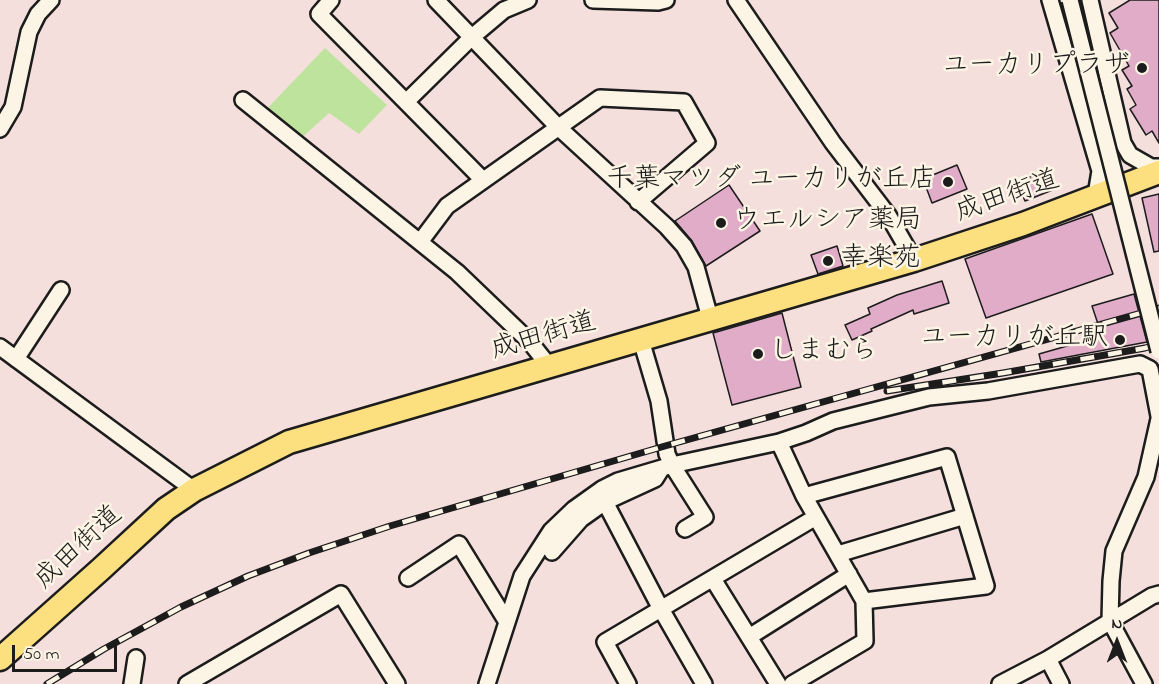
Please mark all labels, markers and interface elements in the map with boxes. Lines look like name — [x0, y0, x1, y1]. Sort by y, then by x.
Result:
place label: ユーカリプラザ — [942, 52, 1130, 84]
marker: ユーカリプラザ — [1135, 61, 1149, 75]
street label: 成田街道 — [952, 165, 1064, 231]
place label: 千葉マツダ ユーカリが丘店 — [606, 166, 936, 198]
marker: 千葉マツダ ユーカリが丘店 — [941, 175, 955, 189]
place label: ウエルシア薬局 — [733, 207, 922, 239]
marker: ウエルシア薬局 — [714, 216, 728, 230]
place label: 幸楽苑 — [840, 245, 921, 277]
marker: 幸楽苑 — [821, 254, 835, 268]
street label: 成田街道 — [488, 308, 600, 368]
place label: ユーカリが丘駅 — [920, 324, 1108, 356]
marker: ユーカリが丘駅 — [1113, 333, 1127, 347]
place label: しまむら — [770, 338, 878, 370]
marker: しまむら — [751, 347, 765, 361]
street label: 成田街道 — [29, 500, 131, 598]
north arrow — [1087, 612, 1147, 672]
text: N — [1112, 612, 1122, 636]
scale bar — [15, 633, 120, 671]
text: 50 m — [23, 642, 60, 668]

